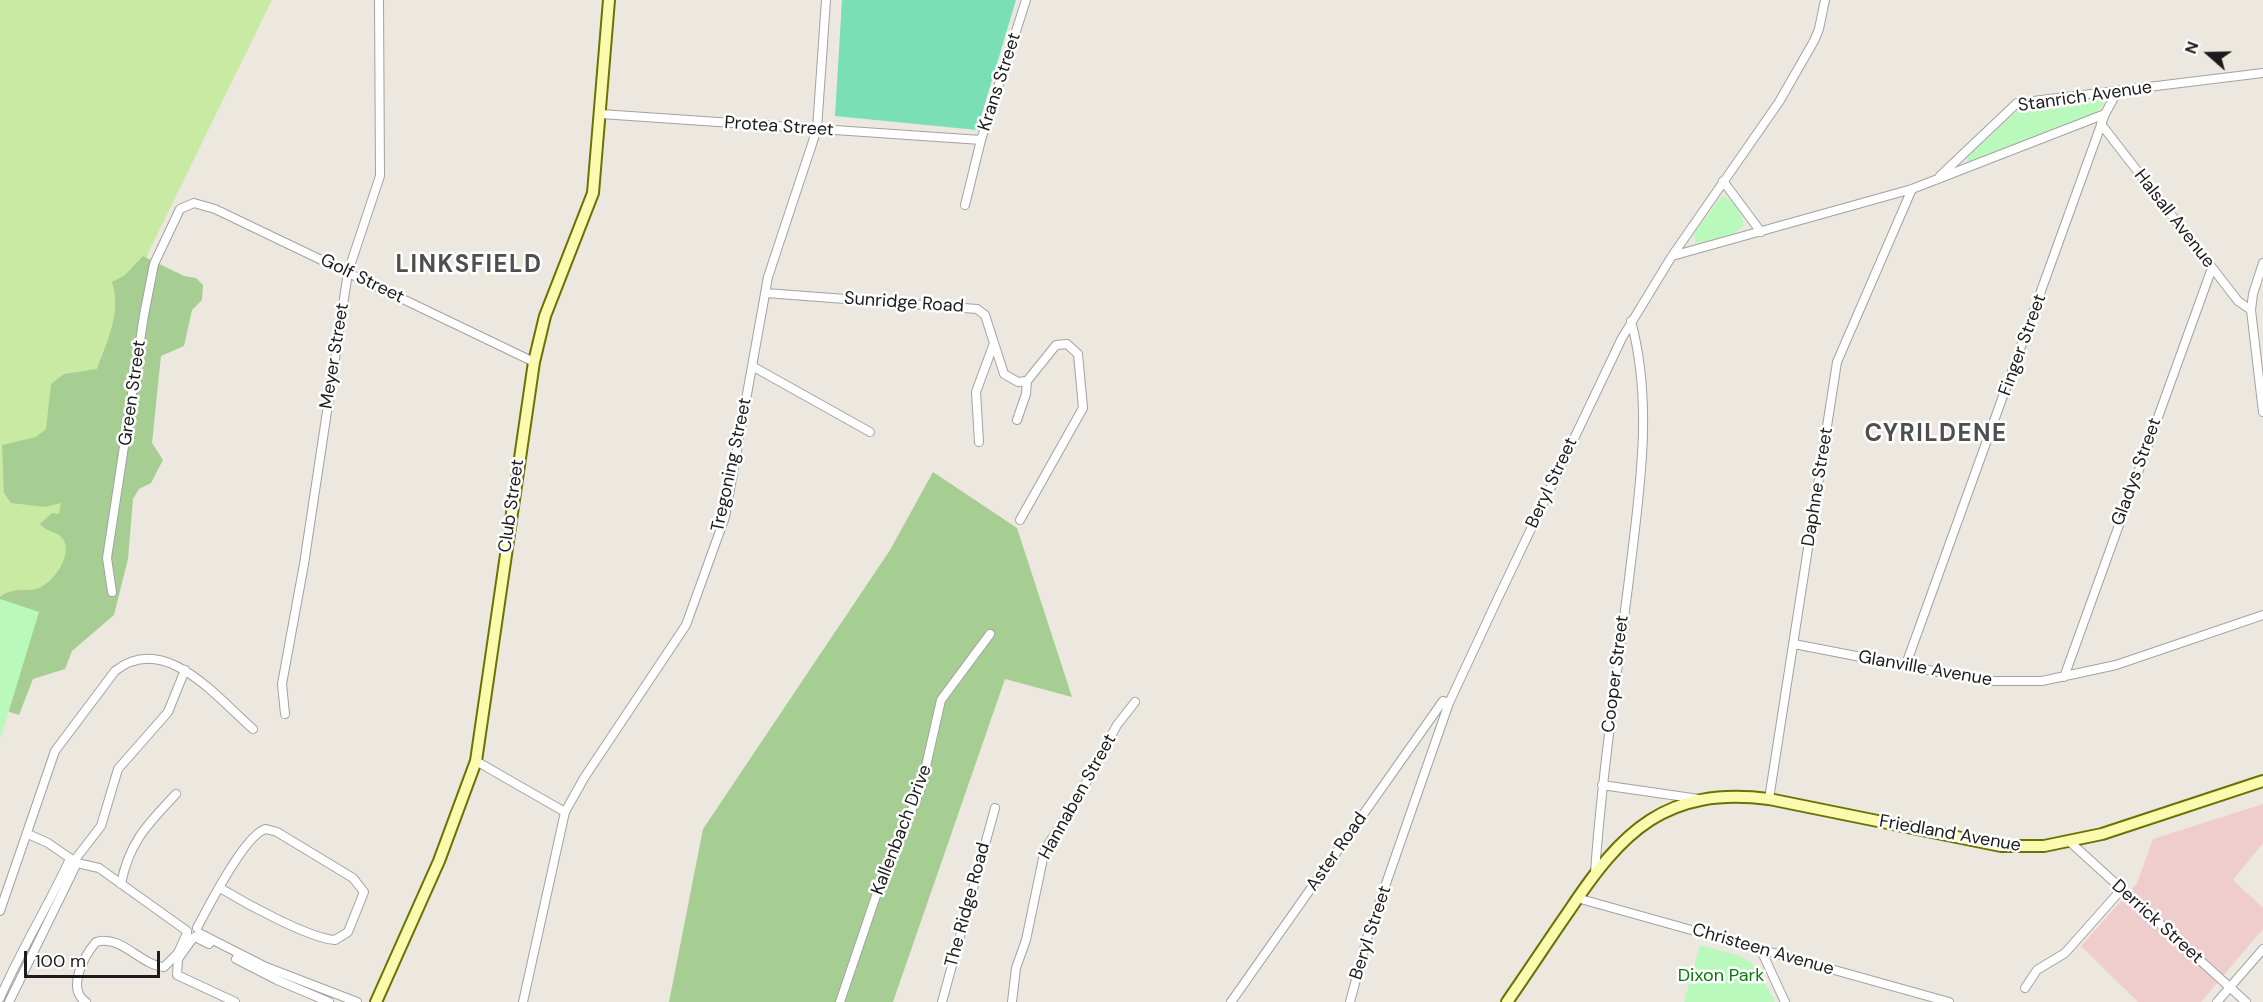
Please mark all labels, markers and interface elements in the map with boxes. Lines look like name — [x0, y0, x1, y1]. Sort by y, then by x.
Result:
north arrow — [2179, 24, 2239, 84]
street label: Krans Street — [974, 30, 1026, 134]
text: N — [2180, 39, 2203, 57]
street label: Stanrich Avenue — [2017, 77, 2153, 117]
street label: Protea Street — [724, 112, 834, 142]
street label: Halsall Avenue — [2129, 166, 2219, 272]
street label: Golf Street — [317, 250, 407, 308]
district label: LINKSFIELD — [396, 252, 542, 280]
street label: Sunridge Road — [843, 288, 965, 318]
street label: Finger Street — [1995, 291, 2051, 399]
street label: Meyer Street — [316, 302, 354, 410]
street label: Green Street — [115, 339, 151, 447]
street label: Tregoning Street — [707, 396, 757, 534]
street label: Gladys Street — [2108, 415, 2166, 529]
district label: CYRILDENE — [1864, 421, 2008, 449]
street label: Daphne Street — [1798, 426, 1838, 548]
street label: Beryl Street — [1522, 434, 1582, 532]
street label: Club Street — [495, 458, 529, 554]
street label: Cooper Street — [1598, 614, 1634, 734]
street label: Glanville Avenue — [1856, 647, 1994, 691]
street label: Hannaben Street — [1035, 730, 1121, 864]
street label: Kallenbach Drive — [867, 762, 937, 898]
street label: Aster Road — [1302, 809, 1372, 895]
street label: Friedland Avenue — [1877, 811, 2023, 857]
street label: The Ridge Road — [941, 840, 995, 970]
street label: Derrick Street — [2107, 875, 2207, 969]
street label: Beryl Street — [1346, 883, 1396, 983]
street label: Christeen Avenue — [1690, 919, 1836, 981]
scale bar — [27, 939, 164, 977]
text: 100 m — [35, 949, 86, 973]
park label: Dixon Park — [1678, 965, 1764, 987]

